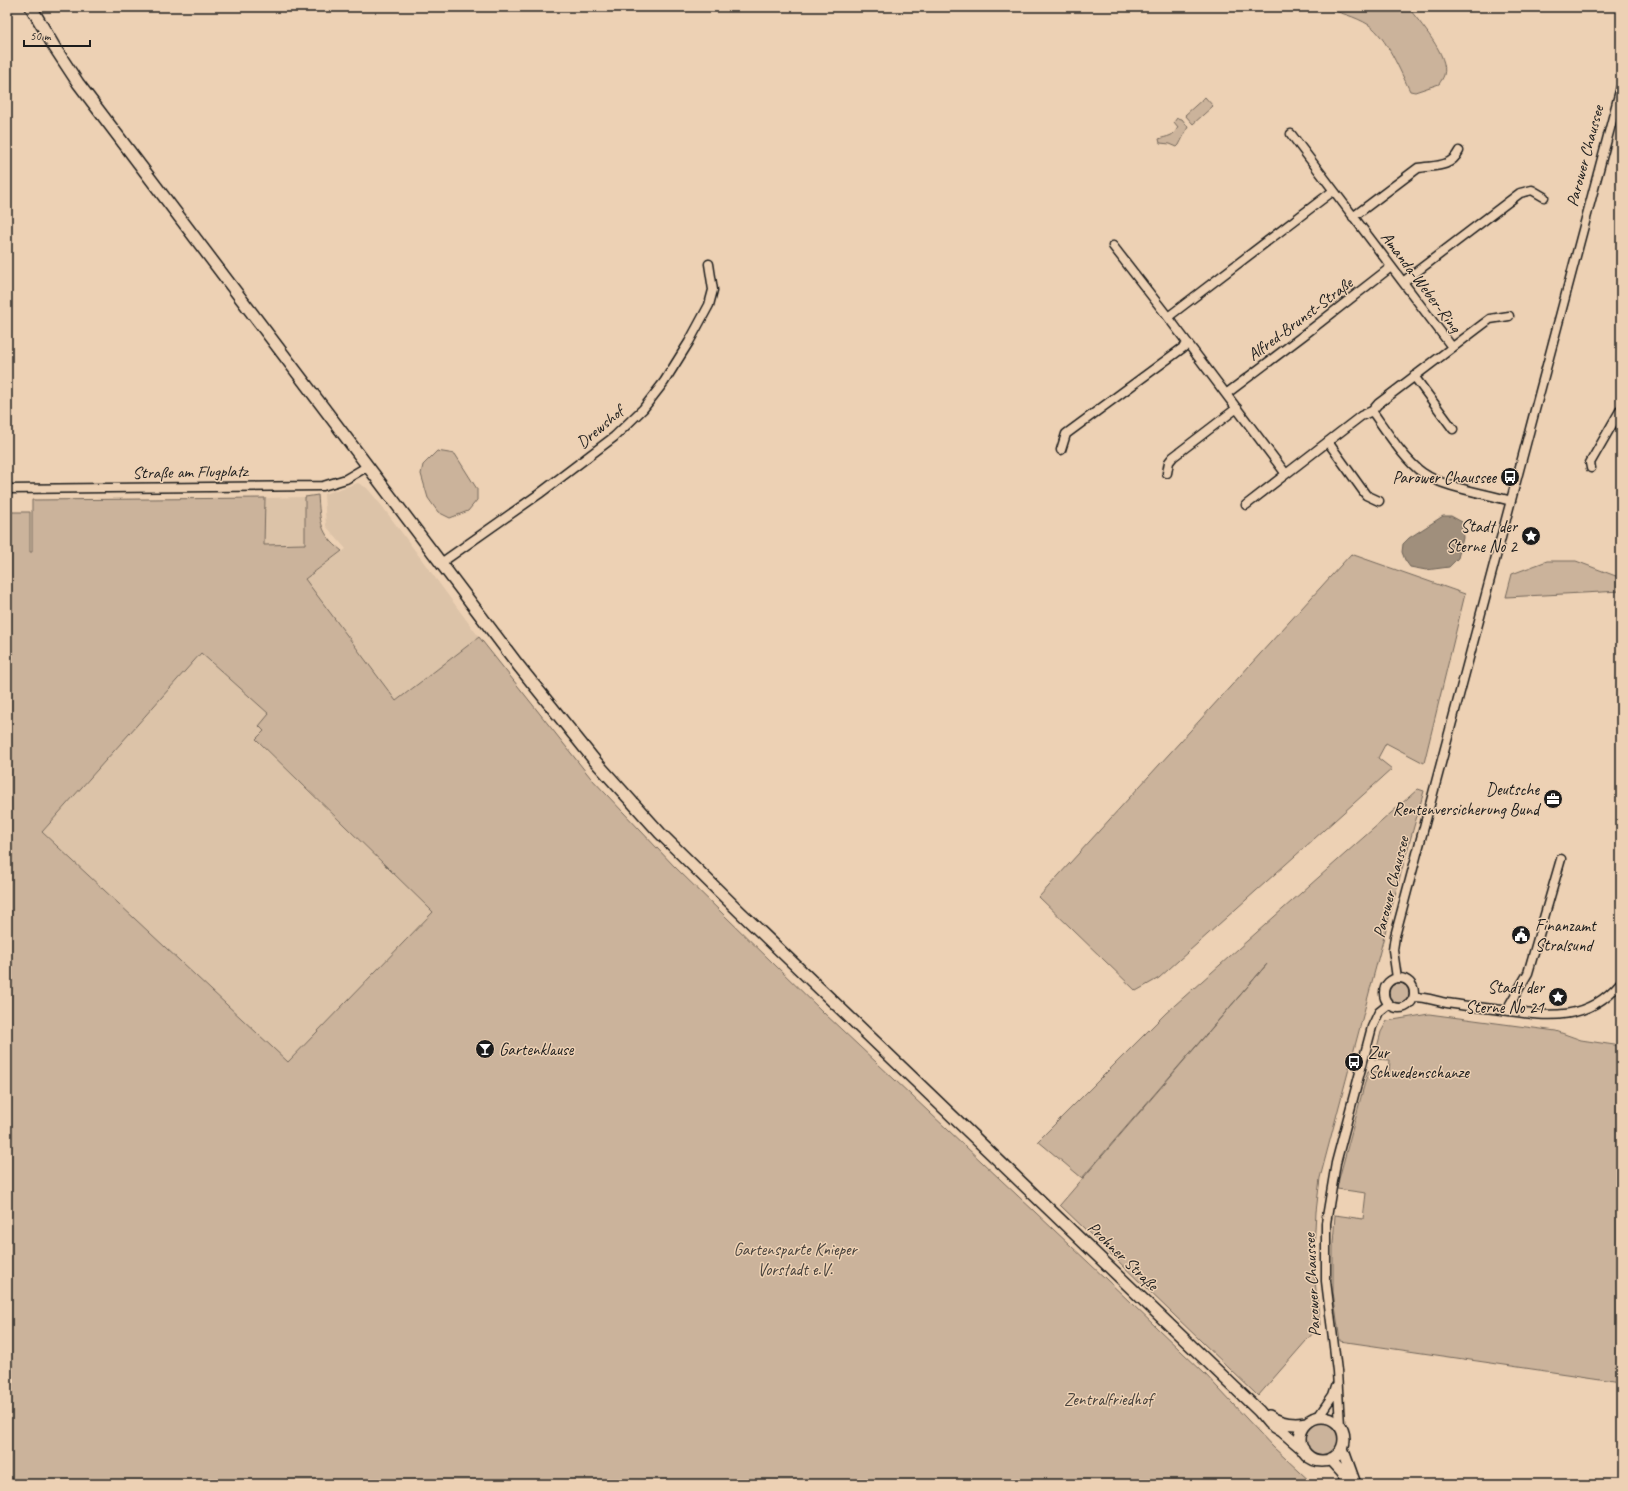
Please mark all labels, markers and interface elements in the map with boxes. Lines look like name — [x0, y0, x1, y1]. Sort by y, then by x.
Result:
scale bar — [24, 22, 90, 48]
text: 50 m — [30, 28, 52, 44]
street label: Parower Chaussee — [1561, 102, 1609, 209]
street label: Amanda-Weber-Ring — [1376, 227, 1467, 338]
street label: Alfred-Brunst-Straße — [1243, 272, 1358, 365]
street label: Drewshof — [572, 399, 631, 453]
street label: Straße am Flugplatz — [132, 460, 249, 484]
bus stop icon: Parower Chaussee — [1499, 466, 1521, 488]
place label: Parower Chaussee — [1392, 467, 1497, 488]
place label: Stadt der Sterne No 2 — [1446, 516, 1519, 557]
place icon: Stadt der Sterne No 2 — [1520, 525, 1542, 547]
place label: Deutsche Rentenversicherung Bund — [1393, 779, 1541, 820]
office icon: Deutsche Rentenversicherung Bund — [1542, 788, 1564, 810]
street label: Parower Chaussee — [1368, 833, 1414, 940]
place label: Finanzamt Stralsund — [1535, 915, 1598, 956]
public building icon: Finanzamt Stralsund — [1510, 924, 1532, 946]
place label: Stadt der Sterne No 21 — [1465, 977, 1546, 1018]
place icon: Stadt der Sterne No 21 — [1547, 986, 1569, 1008]
bar icon: Gartenklause — [474, 1038, 496, 1060]
place label: Gartenklause — [499, 1039, 575, 1060]
place label: Zur Schwedenschanze — [1368, 1042, 1470, 1083]
bus stop icon: Zur Schwedenschanze — [1343, 1051, 1365, 1073]
street label: Prohner Straße — [1083, 1217, 1164, 1296]
street label: Parower Chaussee — [1299, 1231, 1325, 1337]
park label: Gartensparte Knieper Vorstadt e.V. — [733, 1239, 859, 1280]
park label: Zentralfriedhof — [1064, 1389, 1156, 1410]

